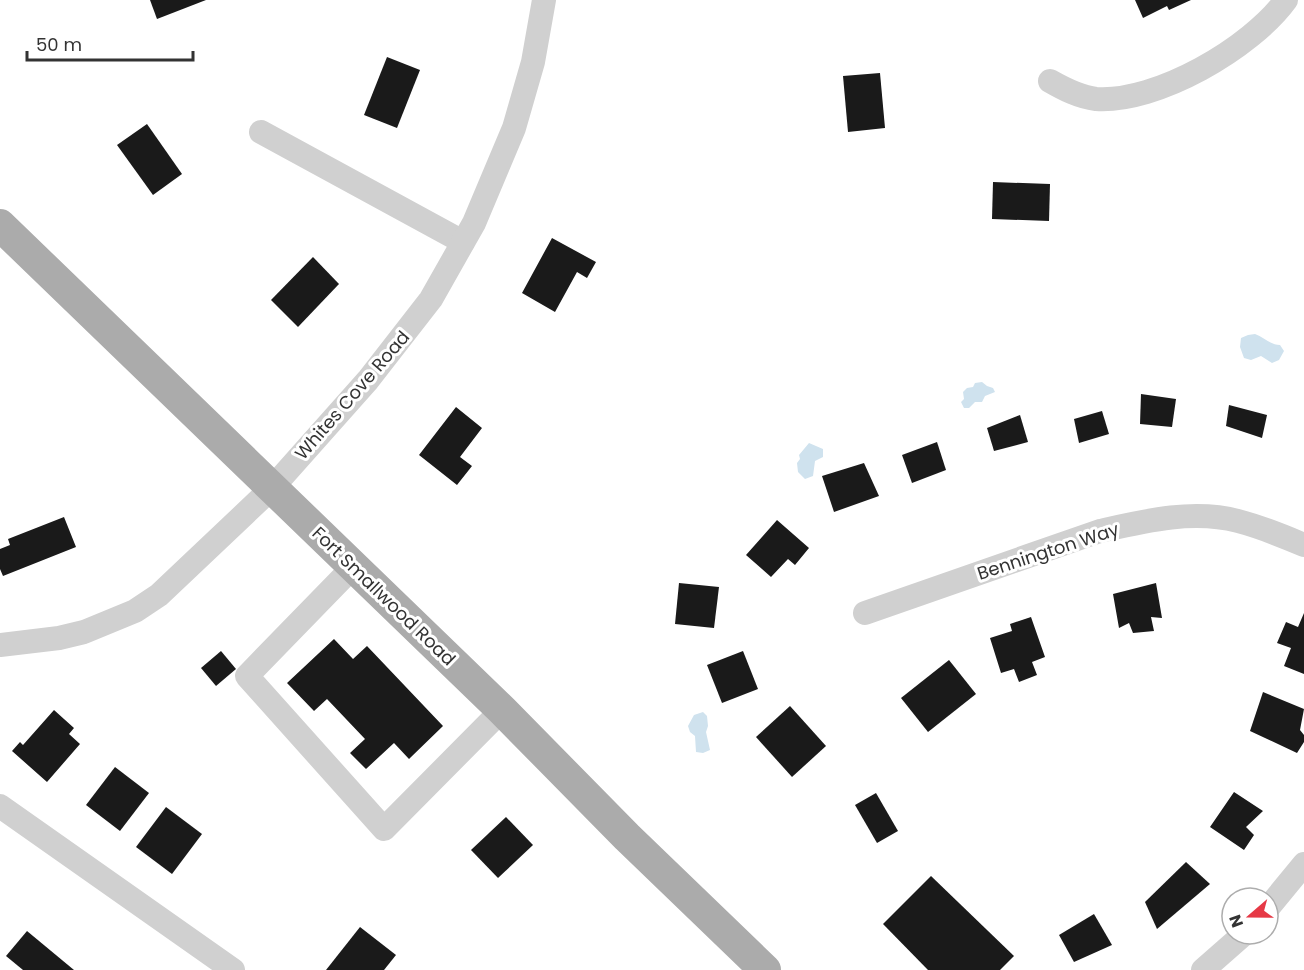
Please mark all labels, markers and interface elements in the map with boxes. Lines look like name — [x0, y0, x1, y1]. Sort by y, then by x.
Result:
scale bar — [27, 24, 194, 62]
text: 50 m — [36, 32, 82, 57]
street label: Whites Cove Road — [289, 325, 415, 465]
street label: Bennington Way — [974, 516, 1122, 586]
street label: Fort Smallwood Road — [307, 521, 461, 671]
north arrow — [1220, 886, 1280, 946]
text: N — [1224, 911, 1249, 931]

